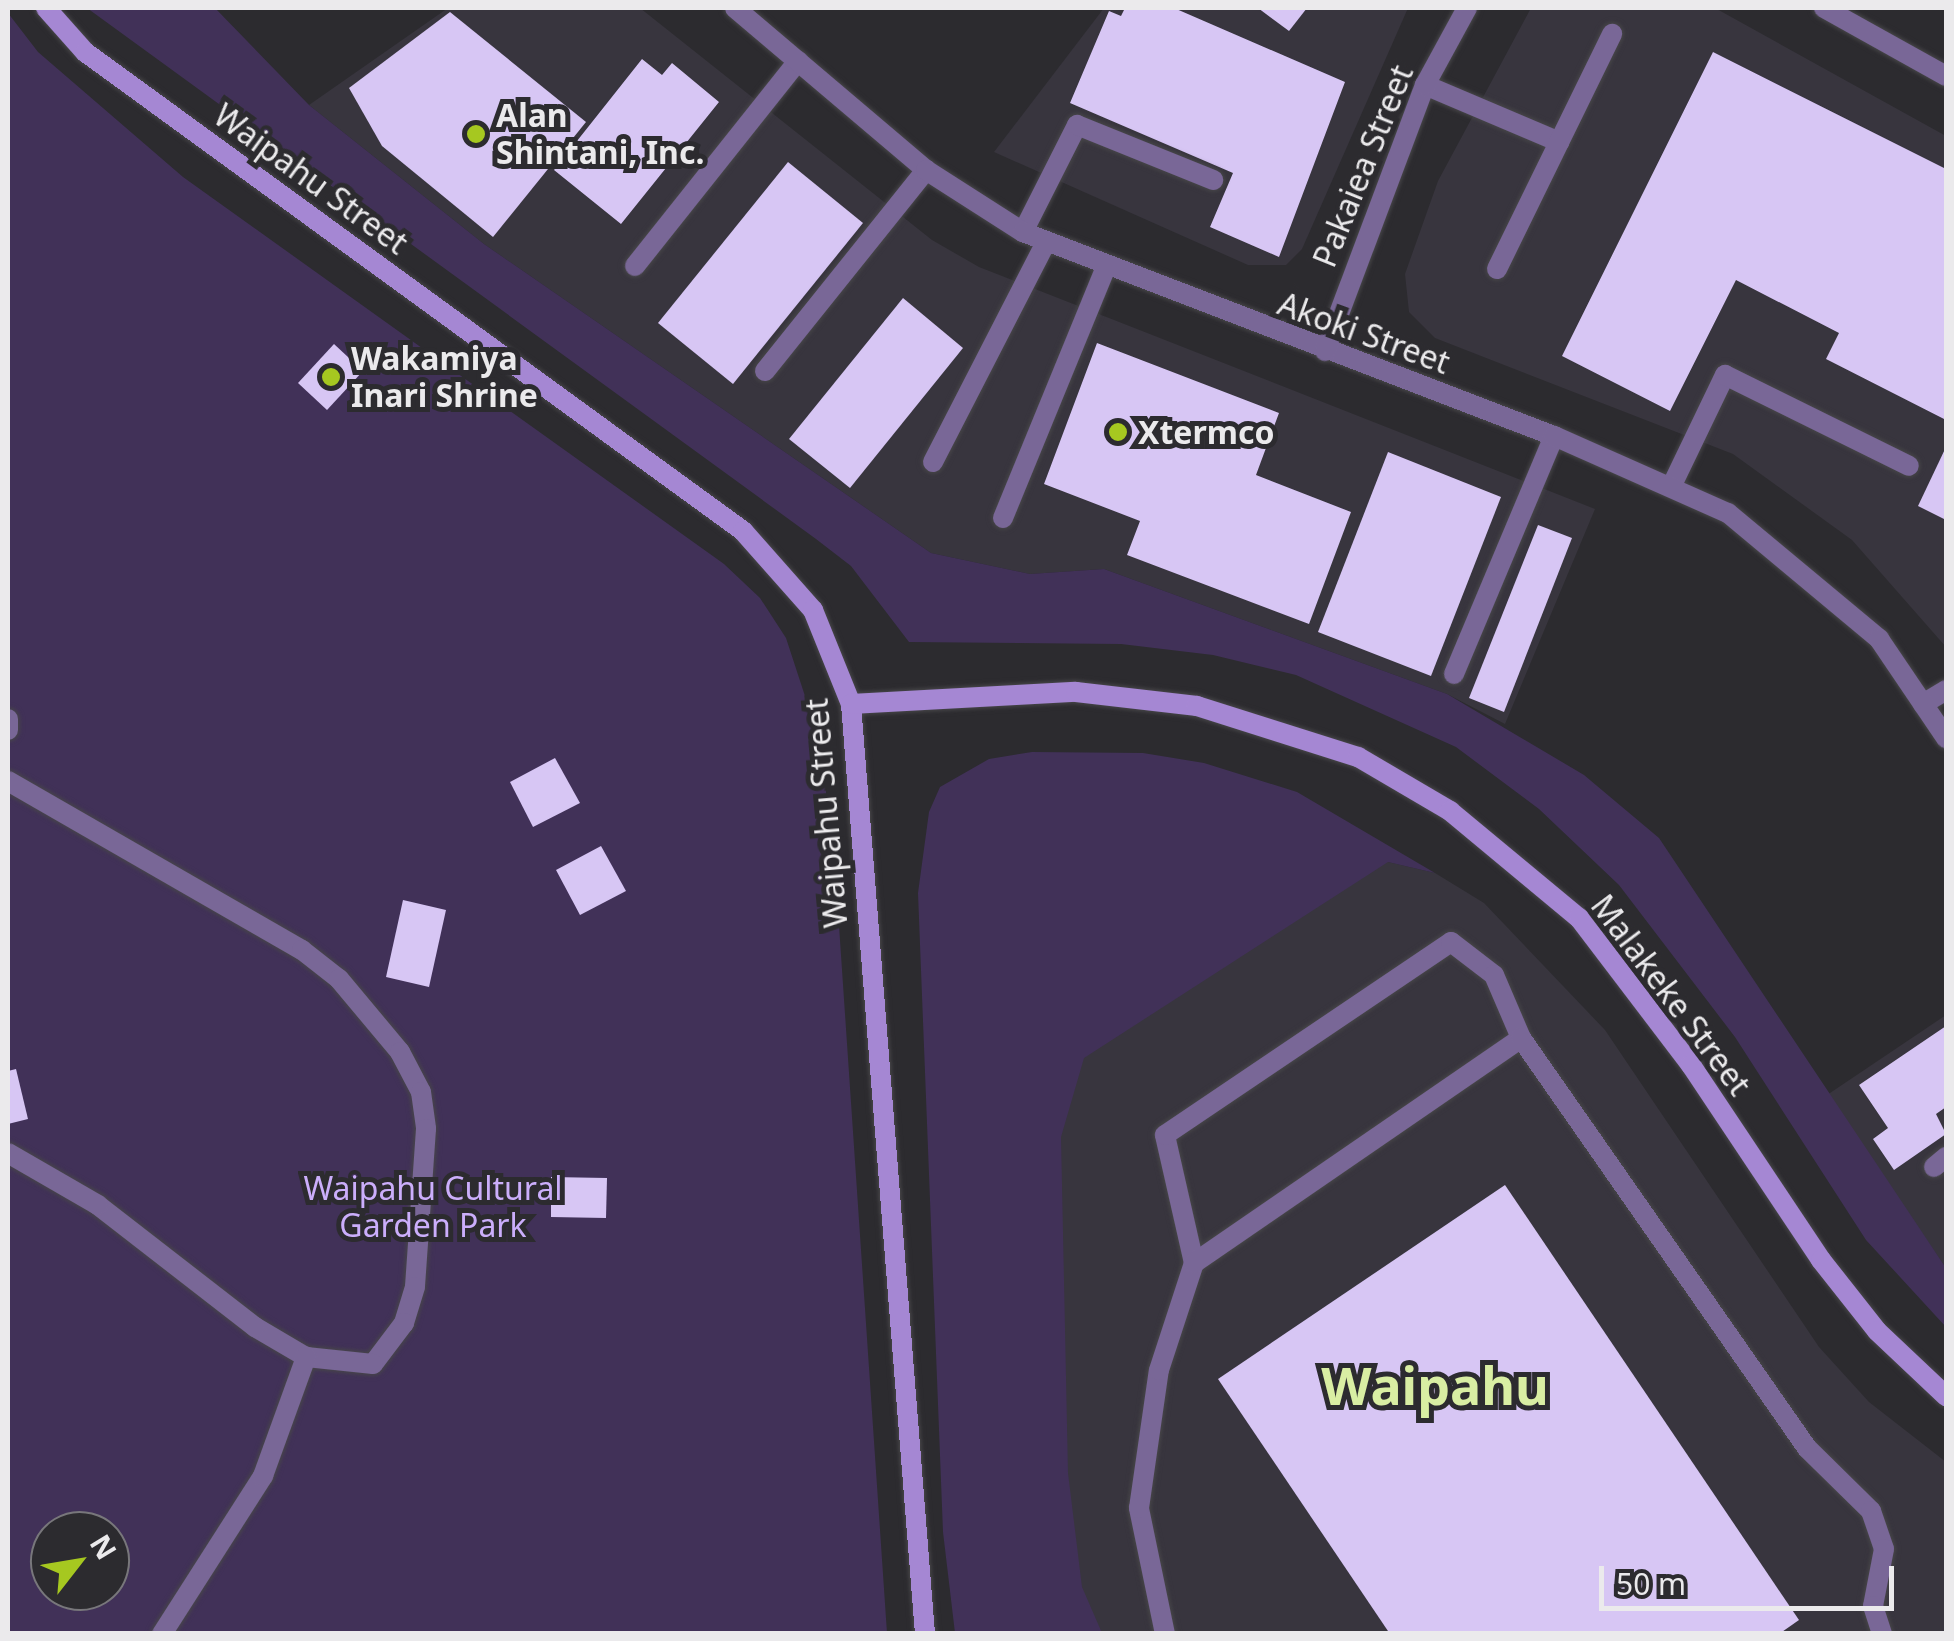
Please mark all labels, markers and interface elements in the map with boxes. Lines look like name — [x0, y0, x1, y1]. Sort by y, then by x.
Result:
street label: Pakaiea Street — [1305, 59, 1421, 273]
street label: Waipahu Street — [207, 96, 415, 262]
place label: Alan Shintani, Inc. — [496, 97, 704, 172]
marker: Alan Shintani, Inc. — [465, 123, 487, 145]
street label: Akoki Street — [1273, 284, 1455, 382]
place label: Wakamiya Inari Shrine — [351, 340, 538, 415]
marker: Wakamiya Inari Shrine — [320, 366, 342, 388]
place label: Xtermco — [1138, 413, 1274, 451]
marker: Xtermco — [1107, 421, 1129, 443]
street label: Waipahu Street — [797, 697, 855, 929]
street label: Malakeke Street — [1583, 887, 1759, 1103]
park label: Waipahu Cultural Garden Park — [303, 1170, 563, 1245]
district label: Waipahu — [1321, 1354, 1549, 1416]
north arrow — [30, 1511, 130, 1611]
text: N — [82, 1527, 126, 1566]
scale bar — [1604, 1546, 1899, 1608]
text: 50 m — [1616, 1563, 1686, 1604]

